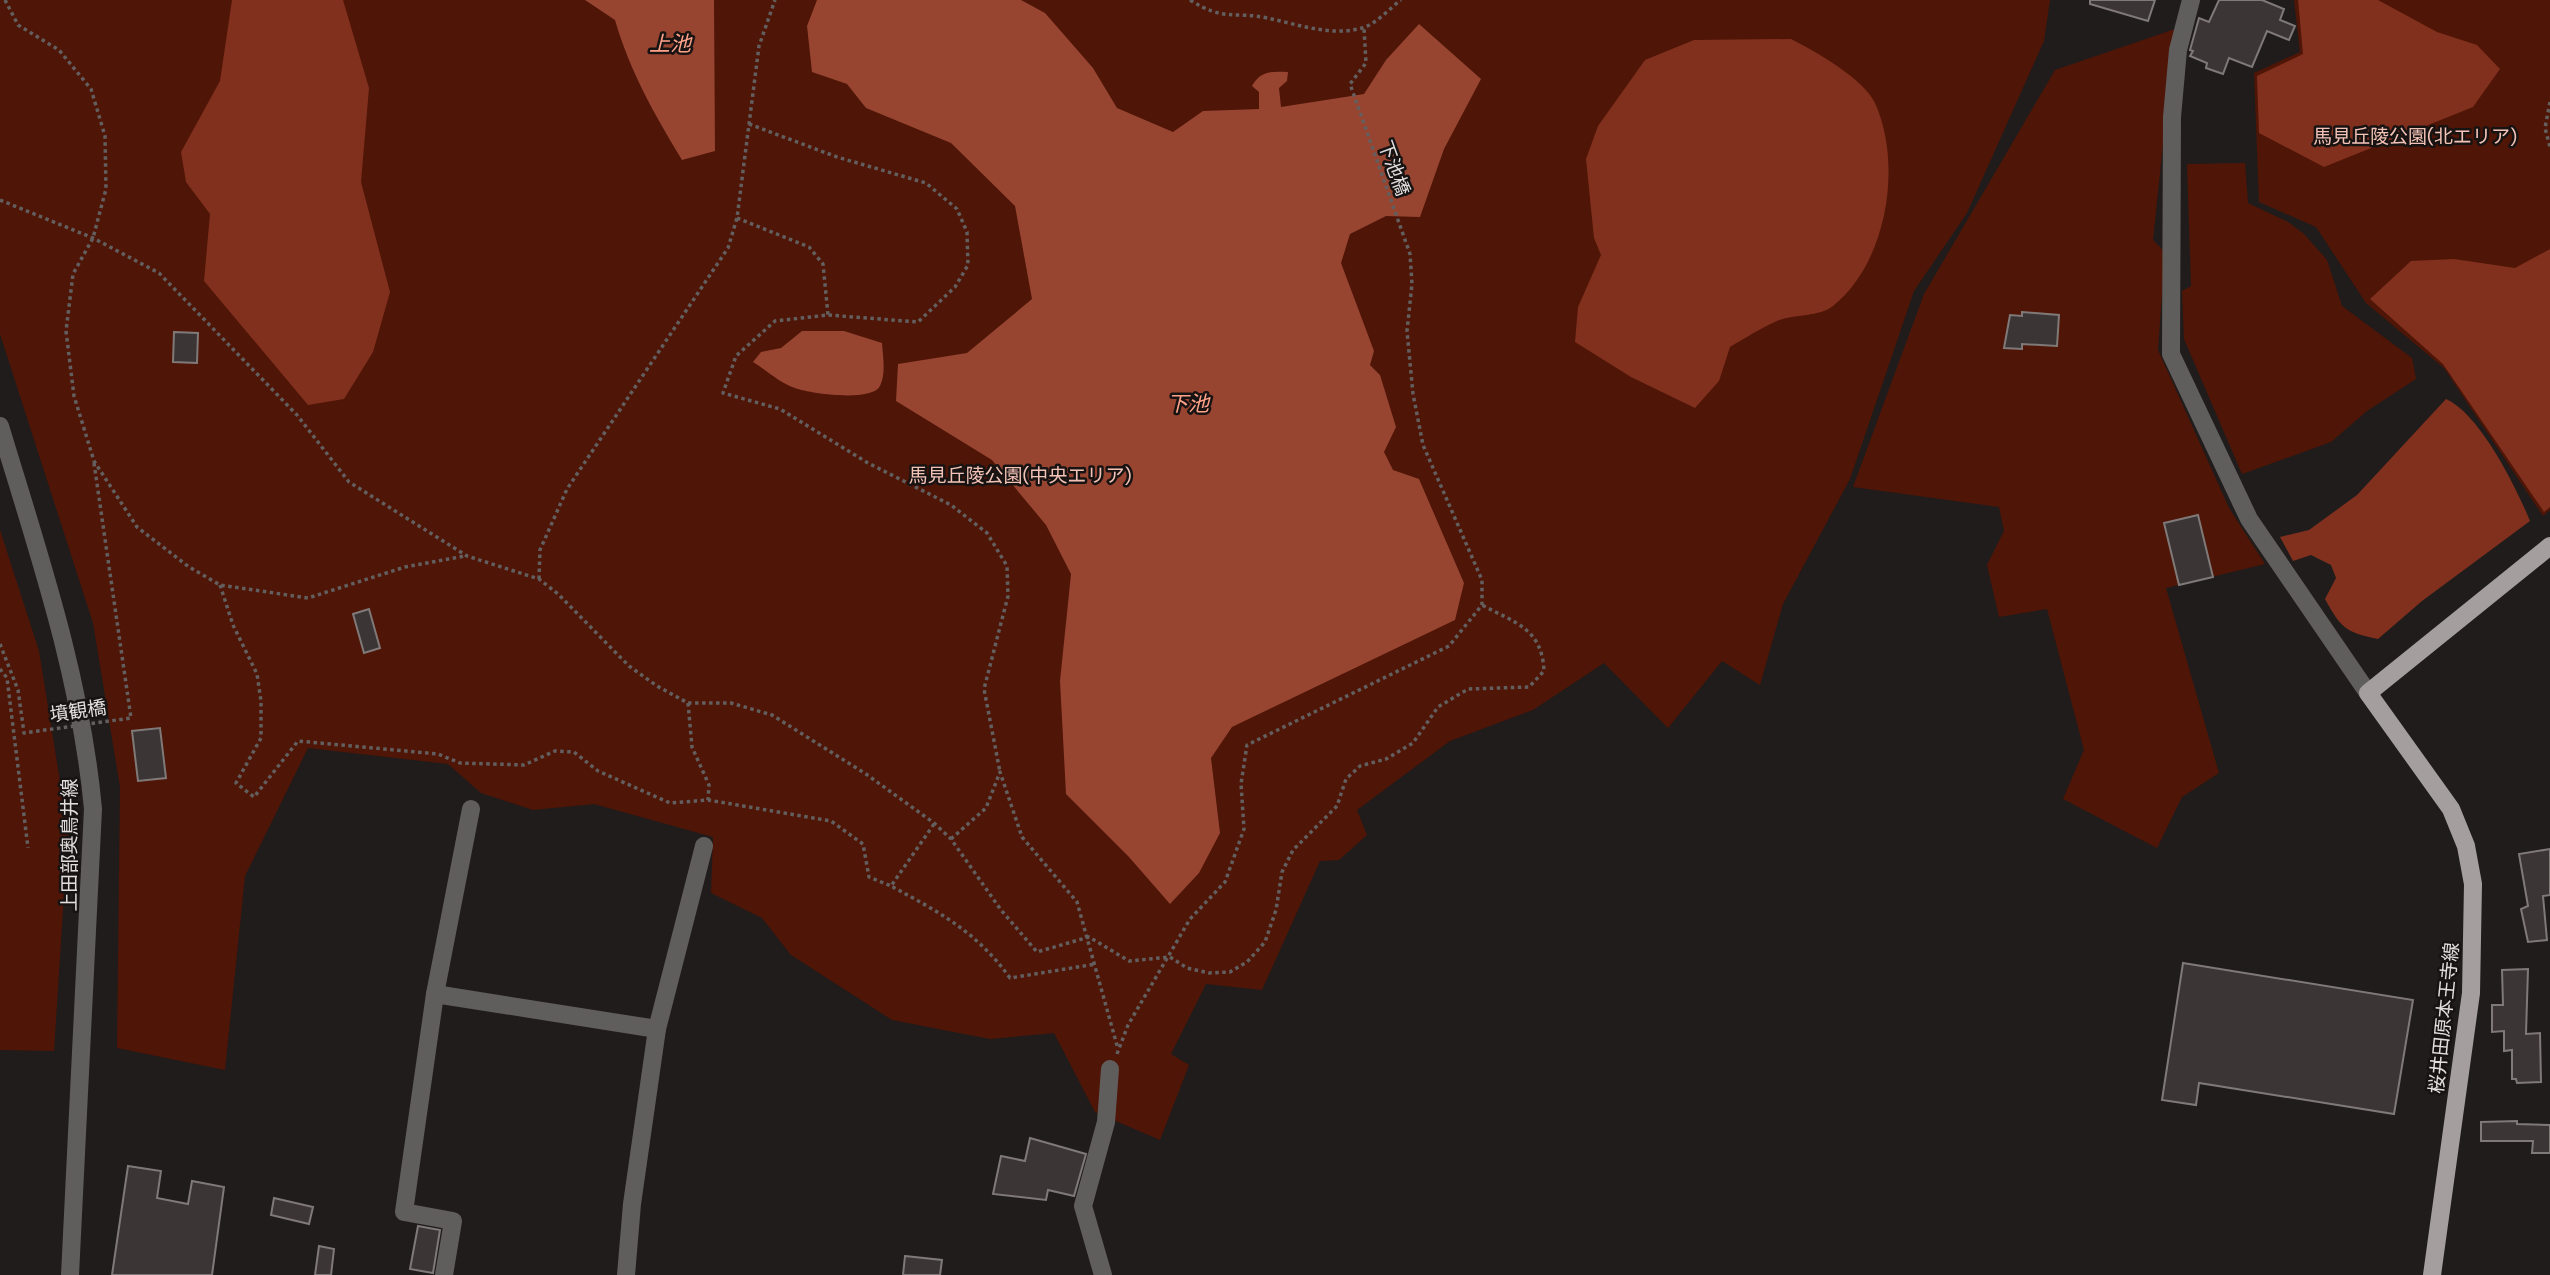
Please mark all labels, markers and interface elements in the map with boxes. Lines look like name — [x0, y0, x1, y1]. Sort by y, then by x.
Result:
water label: 上池 — [649, 30, 693, 58]
park label: 馬見丘陵公園(北エリア) — [2313, 124, 2517, 149]
street label: 下池橋 — [1373, 137, 1415, 199]
water label: 下池 — [1167, 390, 1211, 418]
park label: 馬見丘陵公園(中央エリア) — [908, 463, 1132, 488]
street label: 墳観橋 — [48, 695, 108, 727]
street label: 上田部奥鳥井線 — [57, 778, 82, 912]
street label: 桜井田原本王寺線 — [2424, 941, 2464, 1095]

